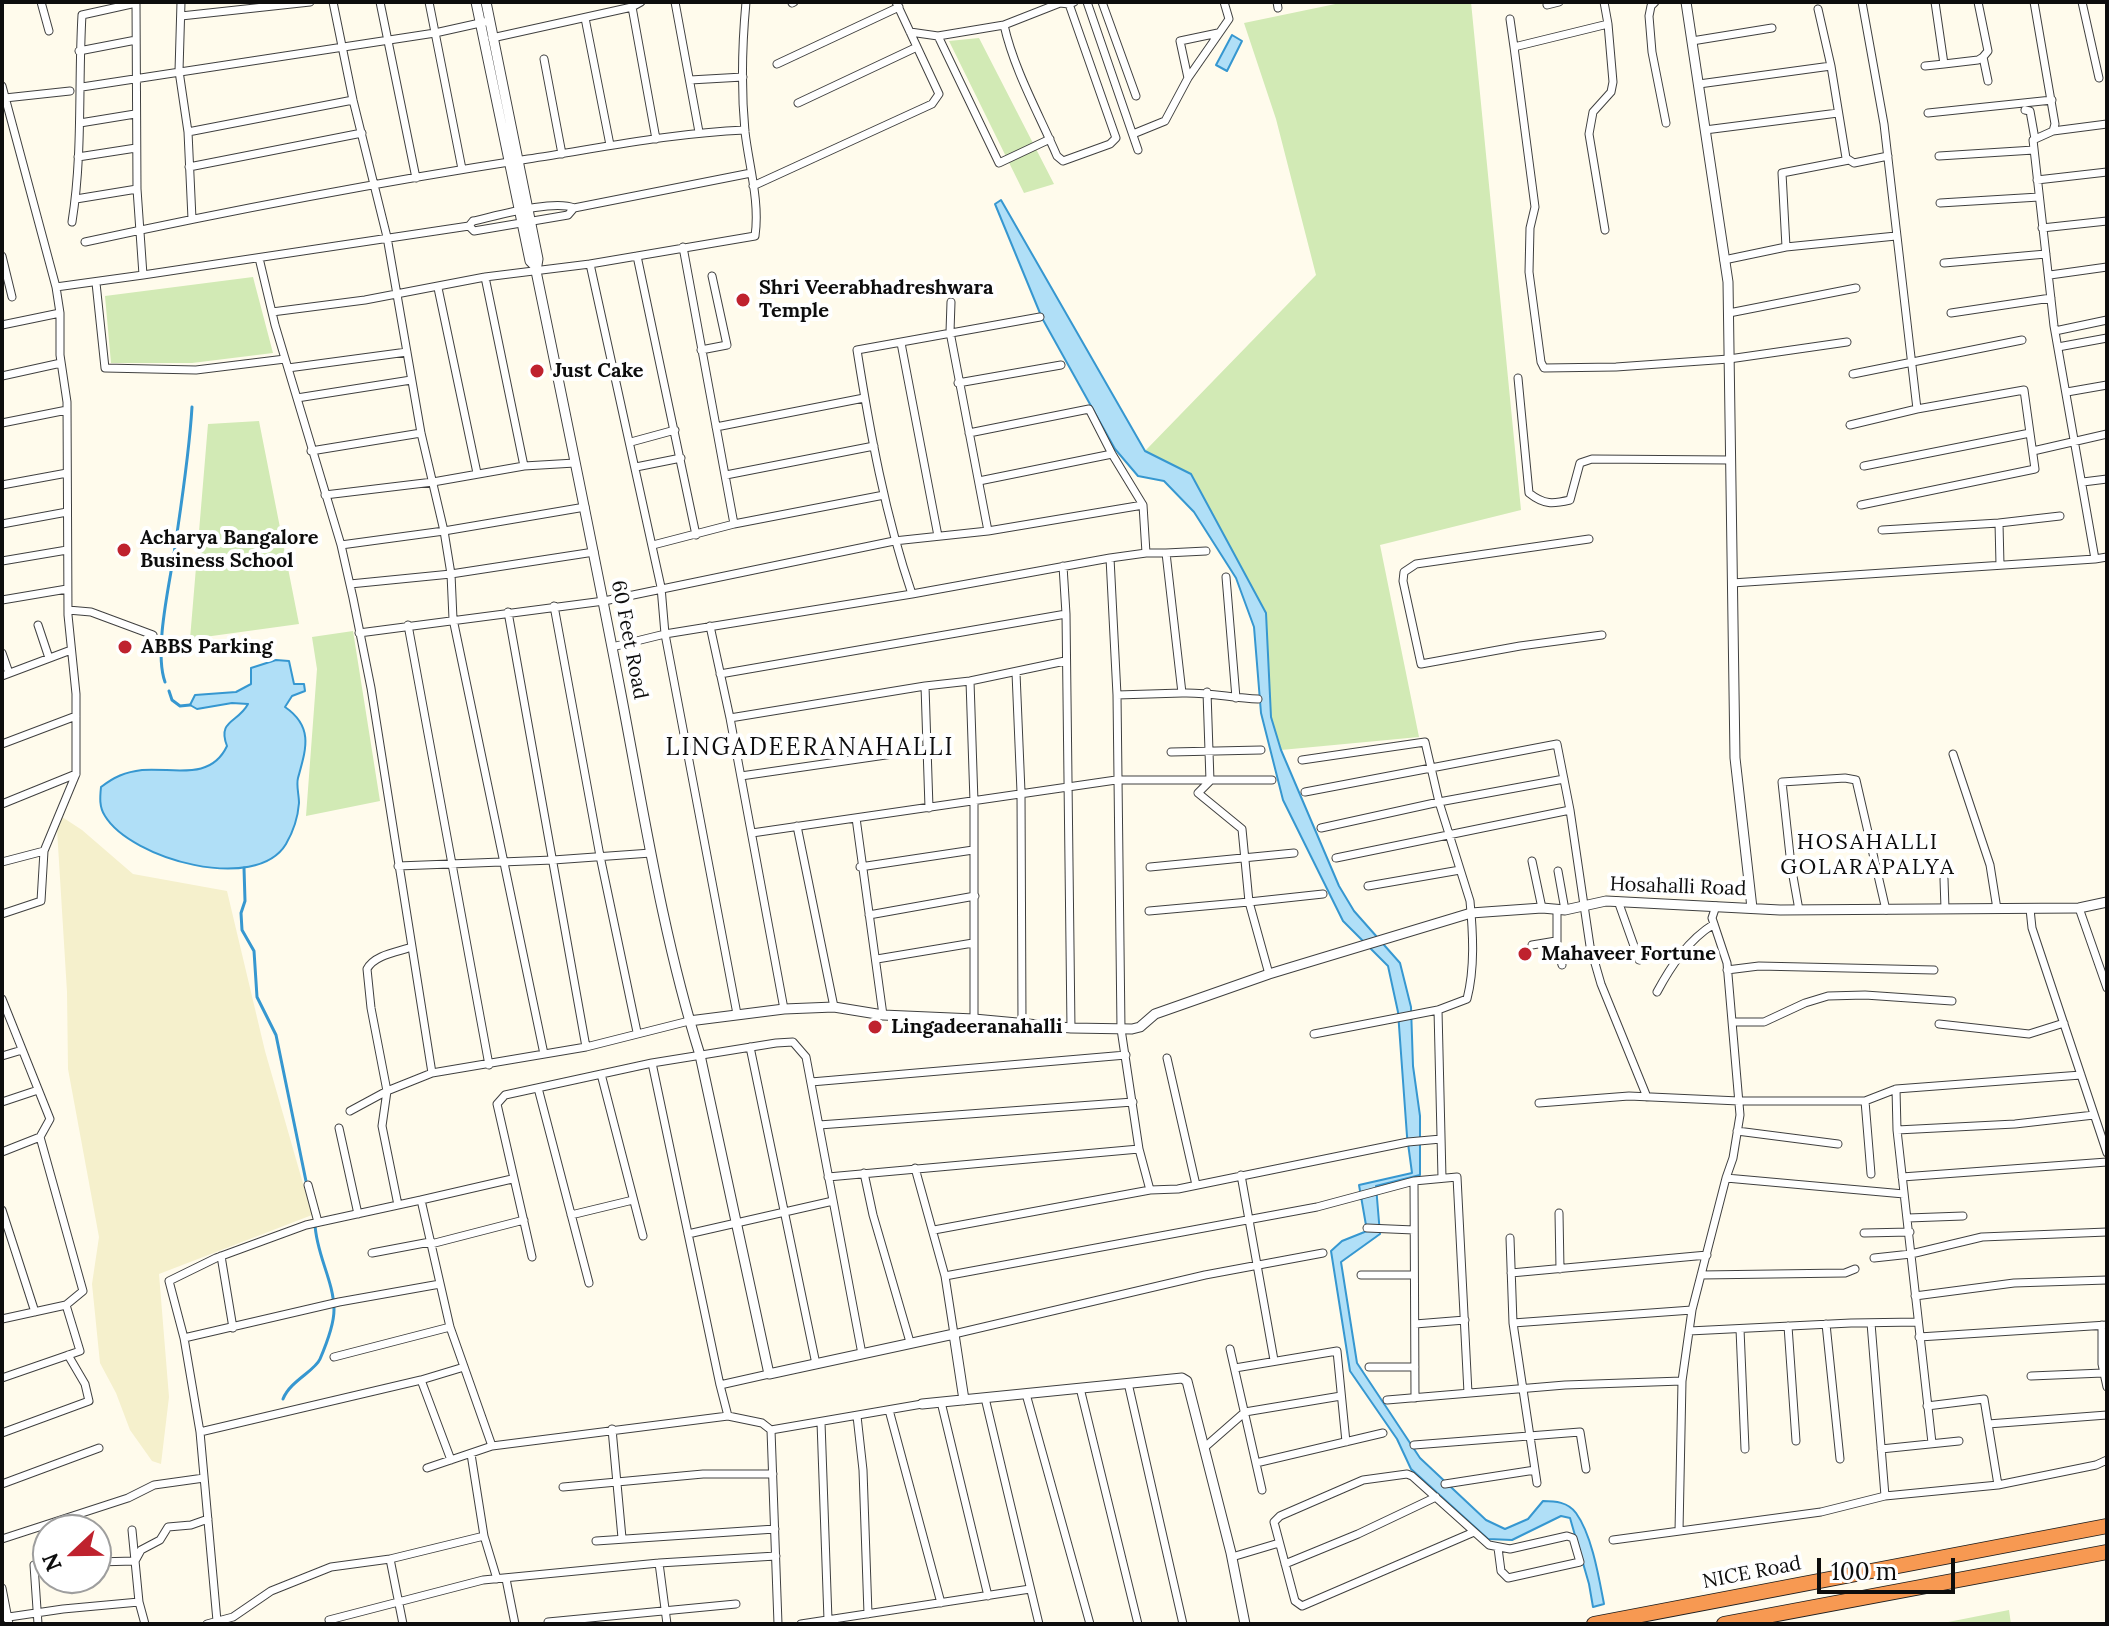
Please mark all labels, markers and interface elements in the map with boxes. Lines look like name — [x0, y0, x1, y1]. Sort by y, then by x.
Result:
place label: Shri Veerabhadreshwara Temple — [759, 276, 994, 323]
marker: Shri Veerabhadreshwara Temple — [734, 291, 752, 309]
place label: Just Cake — [553, 359, 644, 383]
marker: Just Cake — [528, 362, 546, 380]
place label: Acharya Bangalore Business School — [140, 526, 319, 573]
marker: Acharya Bangalore Business School — [115, 541, 133, 559]
street label: 60 Feet Road — [606, 578, 652, 702]
place label: ABBS Parking — [141, 635, 273, 659]
marker: ABBS Parking — [116, 638, 134, 656]
district label: LINGADEERANAHALLI — [666, 734, 954, 762]
district label: HOSAHALLI GOLARAPALYA — [1780, 830, 1956, 882]
street label: Hosahalli Road — [1609, 873, 1747, 901]
place label: Mahaveer Fortune — [1541, 942, 1716, 966]
marker: Mahaveer Fortune — [1516, 945, 1534, 963]
place label: Lingadeeranahalli — [891, 1015, 1062, 1039]
marker: Lingadeeranahalli — [866, 1018, 884, 1036]
north arrow — [32, 1514, 112, 1594]
scale bar — [1821, 1542, 1959, 1592]
text: N — [35, 1549, 68, 1575]
street label: NICE Road — [1701, 1552, 1803, 1594]
text: 100 m — [1831, 1556, 1897, 1587]

